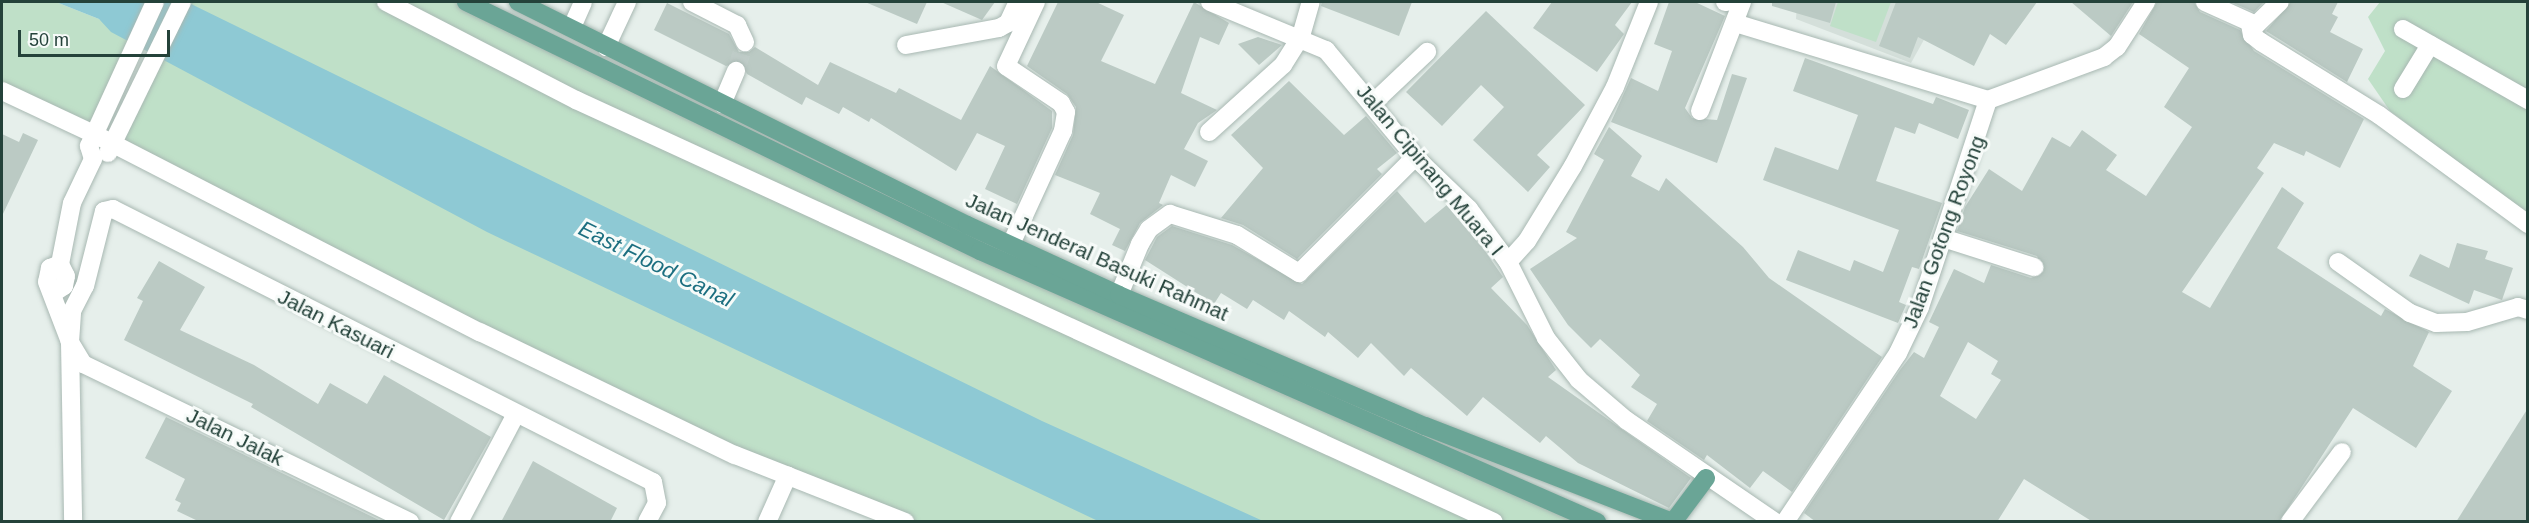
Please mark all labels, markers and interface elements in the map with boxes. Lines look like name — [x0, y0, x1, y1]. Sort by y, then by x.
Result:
scale bar — [21, 18, 172, 56]
text: 50 m — [29, 30, 69, 50]
street label: Jalan Cipinang Muara I — [1351, 79, 1509, 261]
street label: Jalan Gotong Royong — [1897, 132, 1991, 332]
street label: Jalan Jenderal Basuki Rahmat — [962, 188, 1232, 326]
water label: East Flood Canal — [574, 215, 738, 313]
street label: Jalan Kasuari — [274, 284, 398, 364]
street label: Jalan Jalak — [182, 403, 288, 471]

